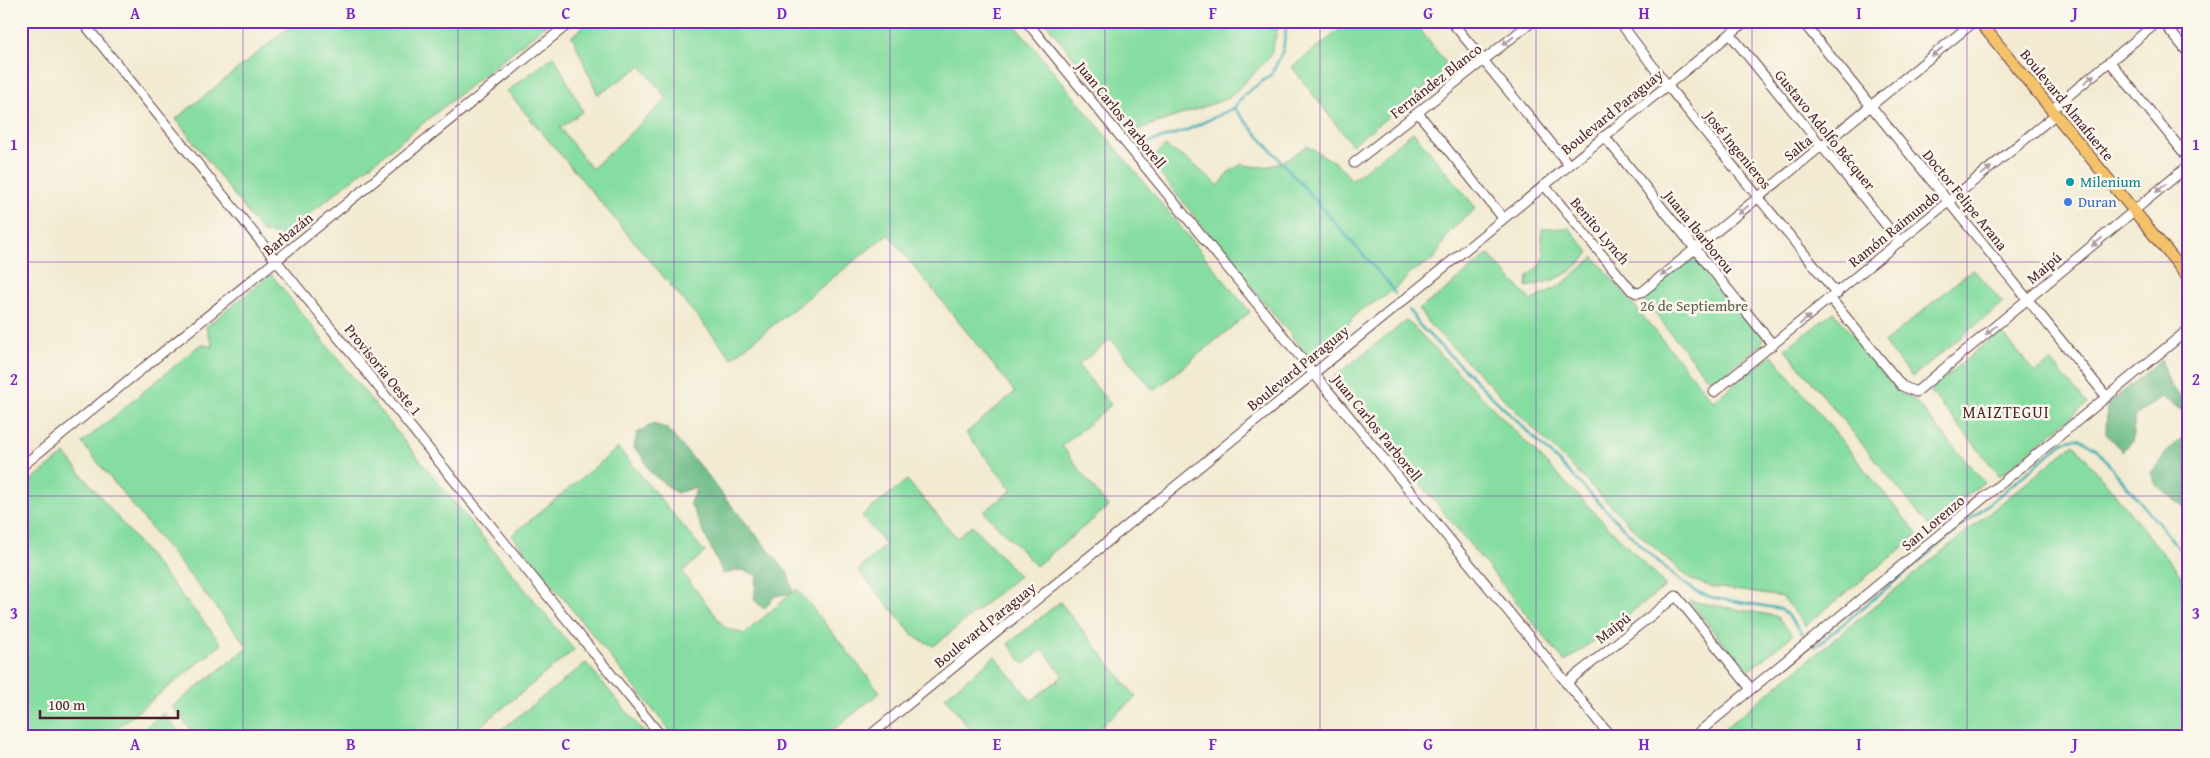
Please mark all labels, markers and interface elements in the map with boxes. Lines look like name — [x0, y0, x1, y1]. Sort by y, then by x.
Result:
text: A — [130, 1, 141, 25]
text: B — [346, 1, 356, 25]
text: C — [561, 1, 571, 25]
text: D — [777, 1, 787, 25]
text: E — [993, 1, 1002, 25]
text: F — [1209, 1, 1217, 25]
text: G — [1423, 1, 1433, 25]
text: H — [1638, 1, 1650, 25]
text: I — [1856, 1, 1862, 25]
text: J — [2069, 1, 2078, 25]
one-way arrow — [1502, 36, 1515, 47]
street label: Fernández Blanco — [1385, 38, 1486, 123]
street label: Boulevard Almafuerte — [2016, 44, 2119, 165]
one-way arrow — [1931, 47, 1944, 58]
street label: Juan Carlos Parborell — [1070, 55, 1171, 173]
street label: Boulevard Paraguay — [1556, 64, 1667, 159]
street label: Gustavo Adolfo Bécquer — [1770, 65, 1881, 194]
one-way arrow — [2082, 73, 2095, 84]
street label: José Ingenieros — [1699, 104, 1777, 193]
street label: Salta — [1779, 130, 1816, 166]
text: 1 — [10, 132, 18, 156]
text: 1 — [2192, 132, 2200, 156]
street label: Doctor Felipe Arana — [1918, 145, 2013, 255]
one-way arrow — [1980, 166, 1993, 177]
place label: Milenium — [2080, 171, 2142, 192]
marker: Milenium — [2064, 176, 2076, 188]
one-way arrow — [2155, 182, 2168, 193]
street label: Juana Ibarborou — [1658, 184, 1740, 278]
street label: Ramón Raimundo — [1844, 185, 1944, 272]
place label: Duran — [2078, 191, 2117, 212]
street label: Benito Lynch — [1566, 192, 1635, 269]
marker: Duran — [2062, 196, 2074, 208]
one-way arrow — [1737, 204, 1749, 215]
street label: Barbazán — [258, 207, 318, 260]
one-way arrow — [2090, 237, 2103, 248]
street label: Maipú — [2022, 246, 2066, 288]
one-way arrow — [1660, 266, 1673, 277]
park label: 26 de Septiembre — [1640, 295, 1748, 316]
one-way arrow — [1798, 314, 1811, 325]
street label: Provisoria Oeste 1 — [340, 319, 427, 420]
street label: Boulevard Paraguay — [1242, 320, 1353, 415]
one-way arrow — [1985, 325, 1998, 336]
text: 2 — [10, 367, 18, 391]
text: 2 — [2192, 367, 2200, 391]
street label: Juan Carlos Parborell — [1326, 368, 1427, 486]
district label: MAIZTEGUI — [1962, 400, 2050, 424]
street label: San Lorenzo — [1897, 490, 1969, 555]
street label: Boulevard Paraguay — [929, 577, 1040, 672]
text: 3 — [10, 601, 18, 625]
text: 3 — [2192, 601, 2200, 625]
street label: Maipú — [1591, 607, 1636, 648]
scale bar — [40, 688, 178, 720]
text: 100 m — [48, 694, 86, 715]
text: A — [130, 732, 141, 756]
text: B — [346, 732, 356, 756]
text: C — [561, 732, 571, 756]
text: D — [777, 732, 787, 756]
text: E — [993, 732, 1002, 756]
text: F — [1209, 732, 1217, 756]
text: G — [1423, 732, 1433, 756]
text: H — [1638, 732, 1650, 756]
text: I — [1856, 732, 1862, 756]
text: J — [2069, 732, 2078, 756]

